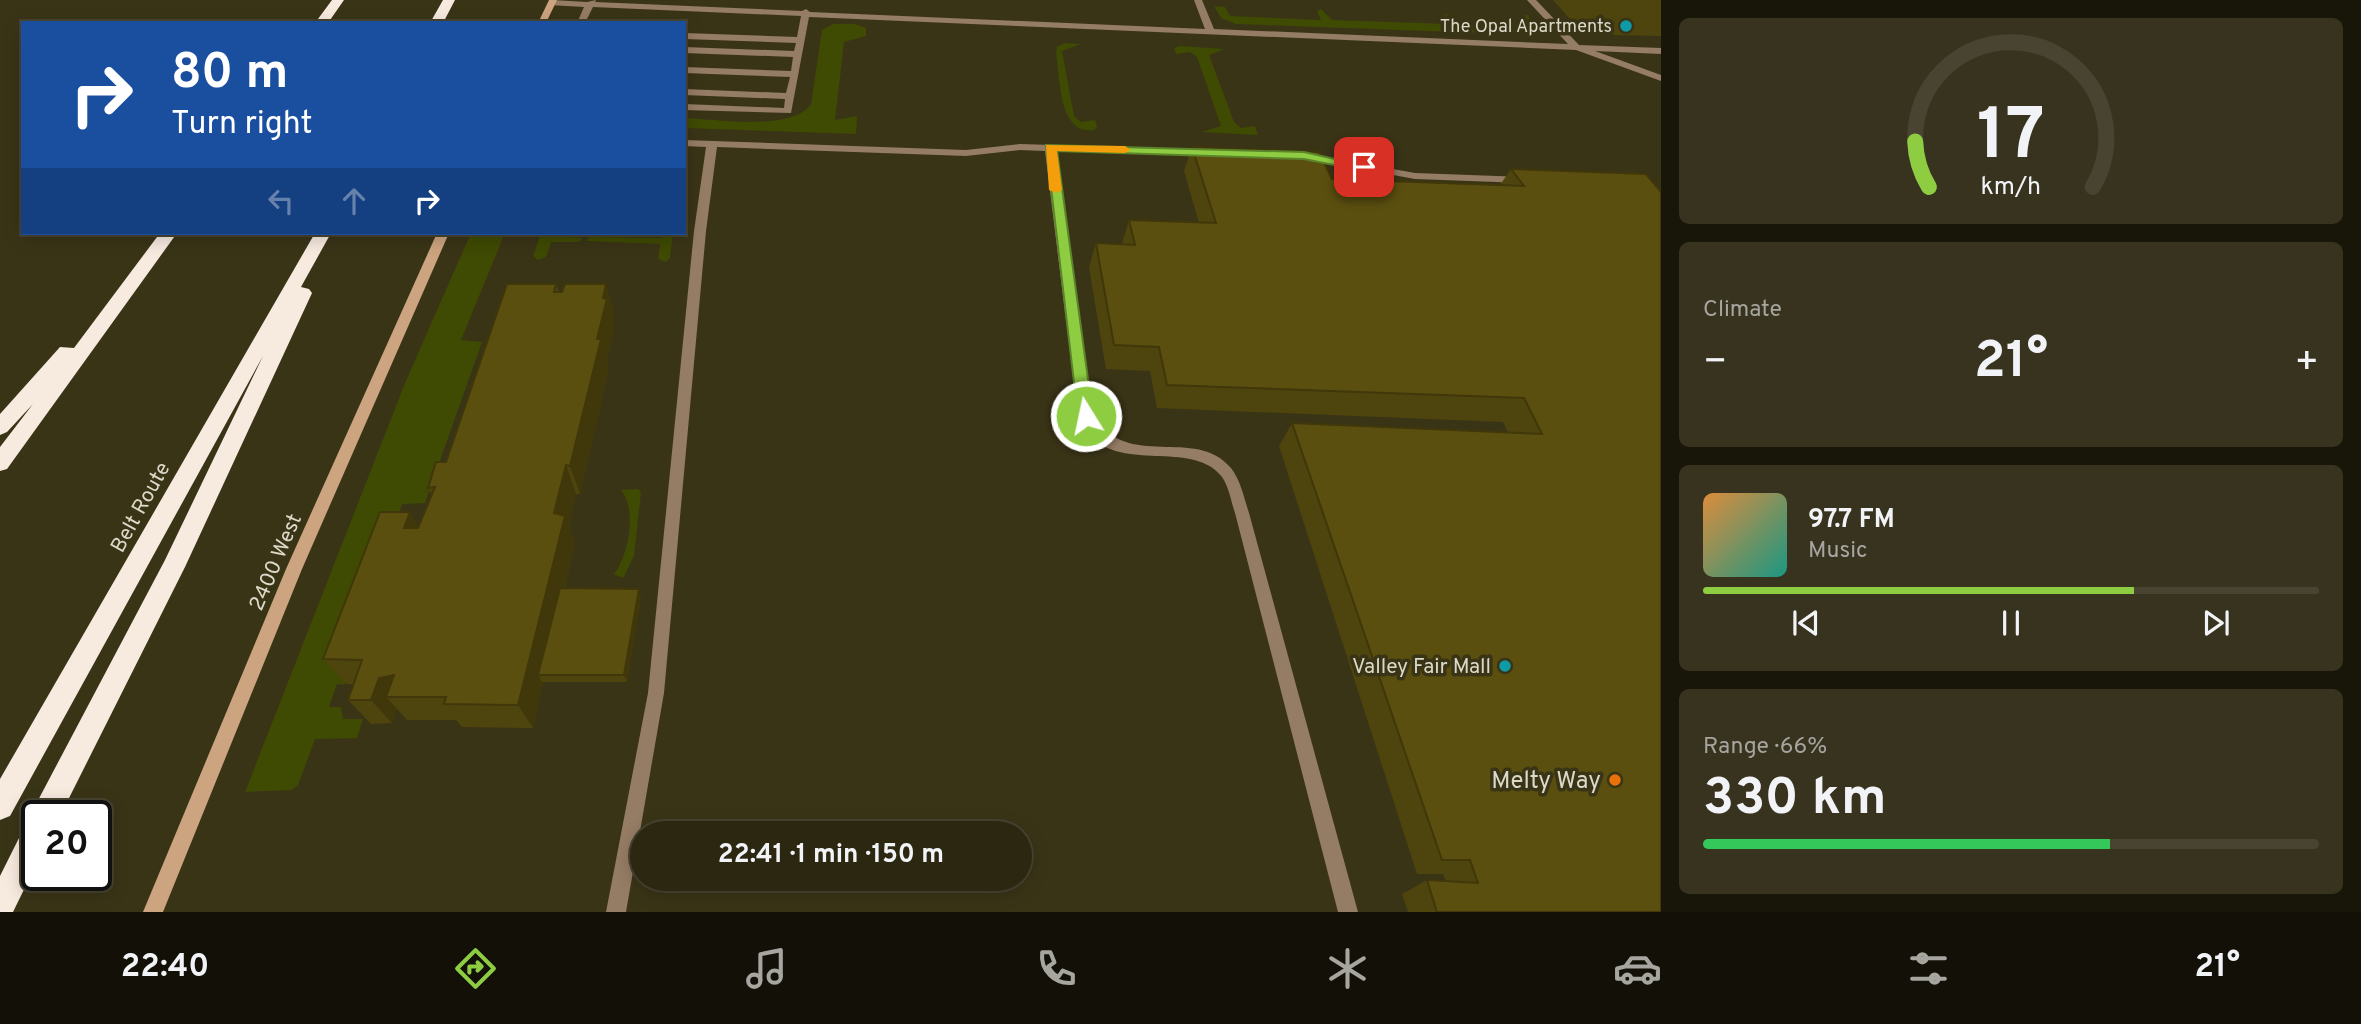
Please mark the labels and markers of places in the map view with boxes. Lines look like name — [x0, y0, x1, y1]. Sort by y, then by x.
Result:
place label: The Opal Apartments — [1440, 16, 1612, 39]
marker: The Opal Apartments — [1618, 18, 1634, 34]
pin — [1334, 137, 1394, 197]
place label: Valley Fair Mall — [1352, 654, 1491, 681]
marker: Valley Fair Mall — [1497, 658, 1513, 674]
place label: Melty Way — [1491, 767, 1601, 797]
marker: Melty Way — [1607, 772, 1623, 788]

